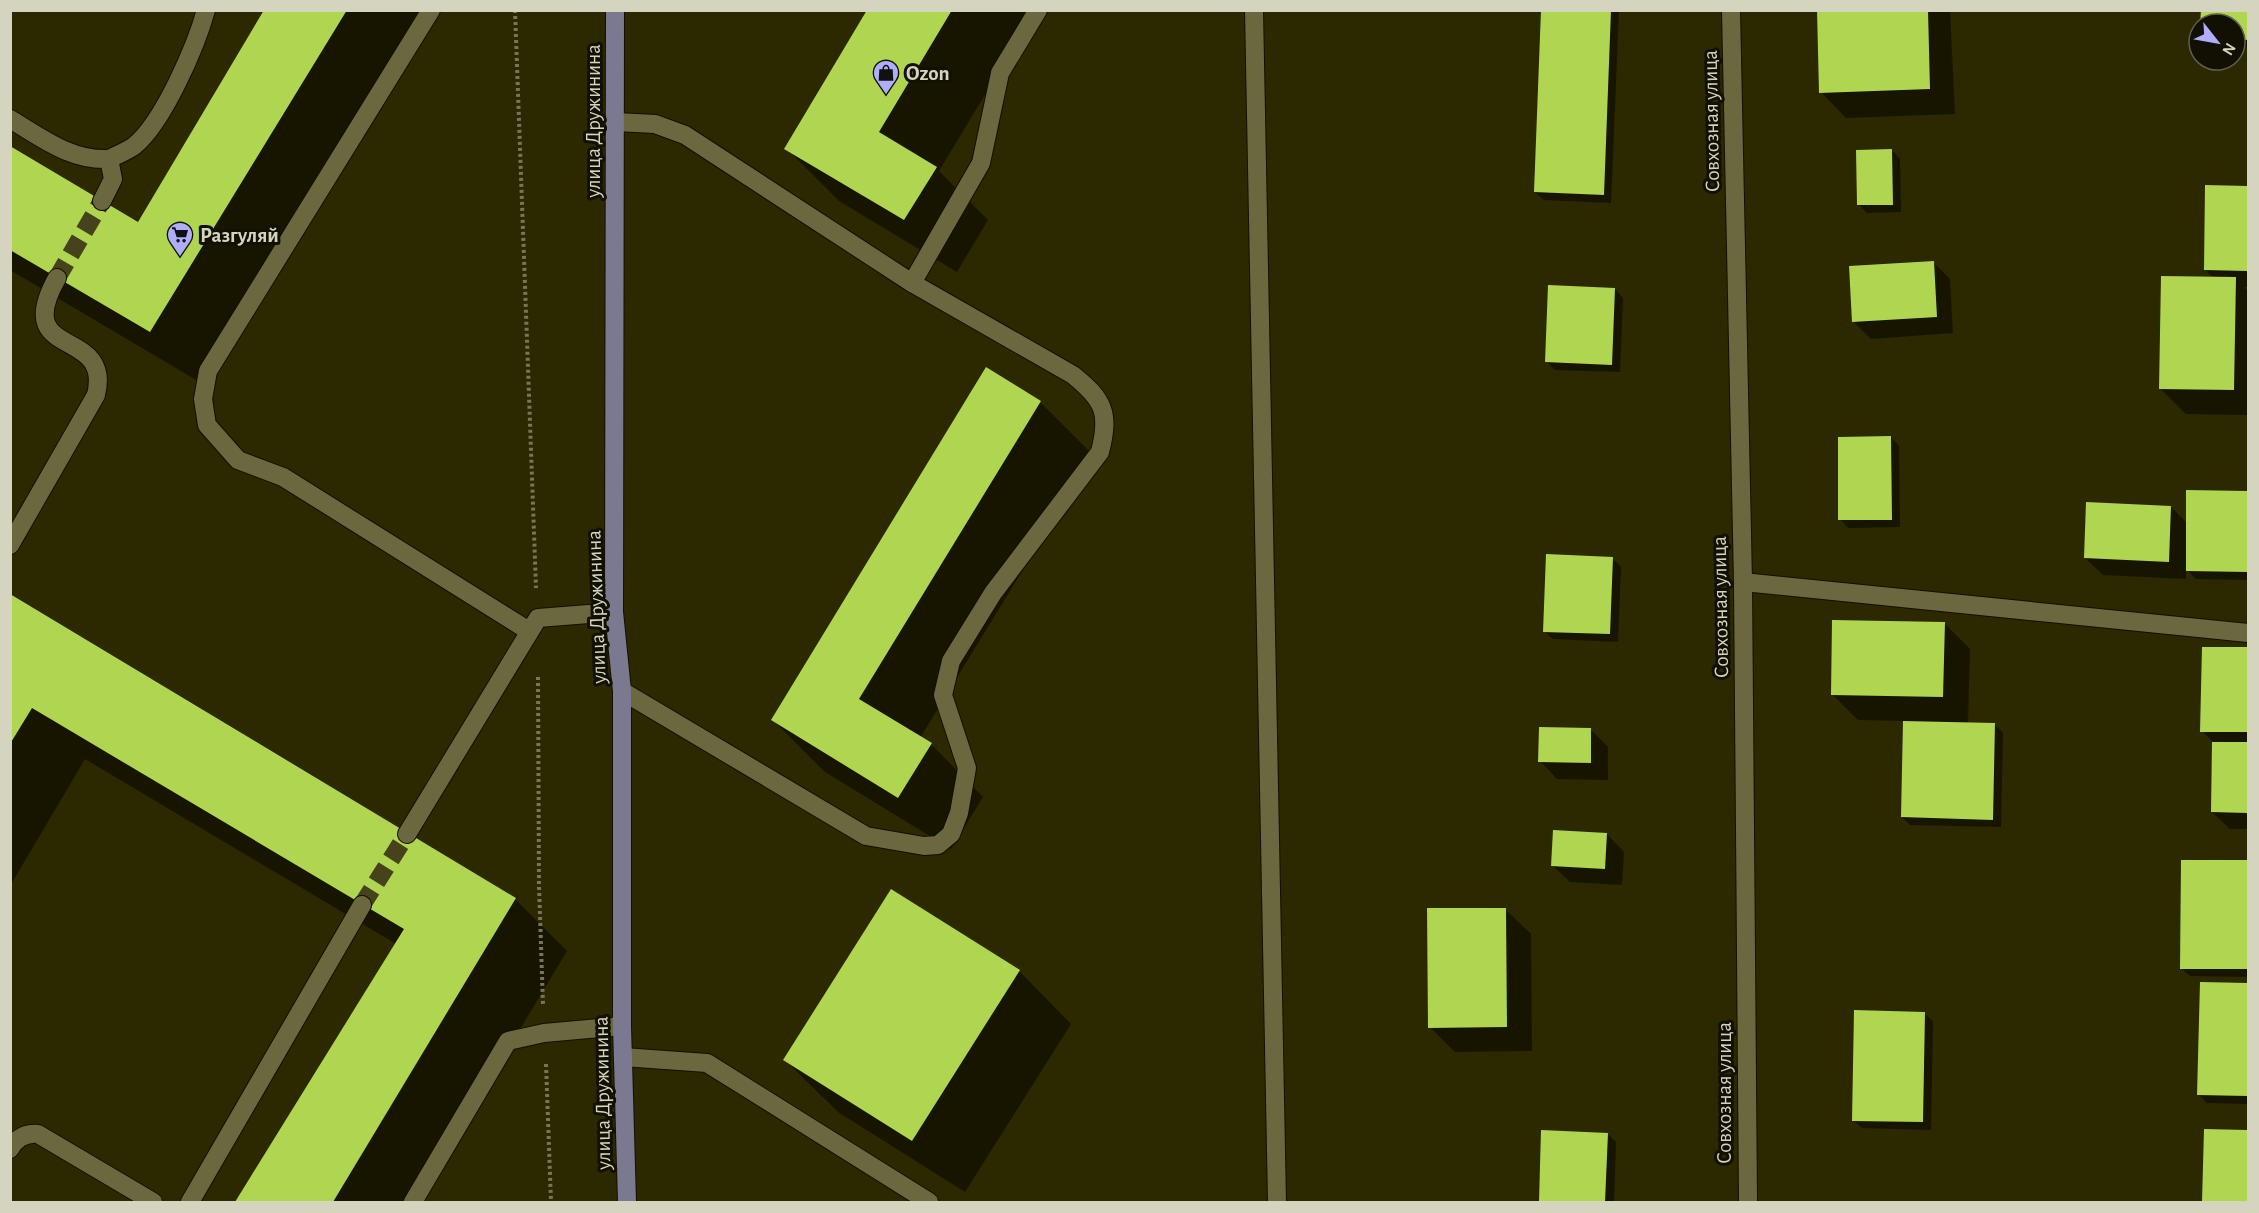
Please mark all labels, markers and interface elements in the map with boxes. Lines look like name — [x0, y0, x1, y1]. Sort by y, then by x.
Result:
north arrow — [2187, 12, 2247, 72]
text: N — [2219, 40, 2239, 58]
street label: улица Дружинина — [583, 44, 604, 199]
street label: Совхозная улица — [1700, 49, 1723, 192]
shop icon: Ozon — [871, 58, 901, 96]
place label: Ozon — [906, 63, 950, 84]
supermarket icon: Разгуляй — [165, 220, 195, 258]
place label: Разгуляй — [200, 225, 279, 246]
street label: улица Дружинина — [583, 529, 610, 685]
street label: Совхозная улица — [1709, 535, 1732, 678]
street label: улица Дружинина — [591, 1016, 614, 1171]
street label: Совхозная улица — [1714, 1021, 1735, 1164]

